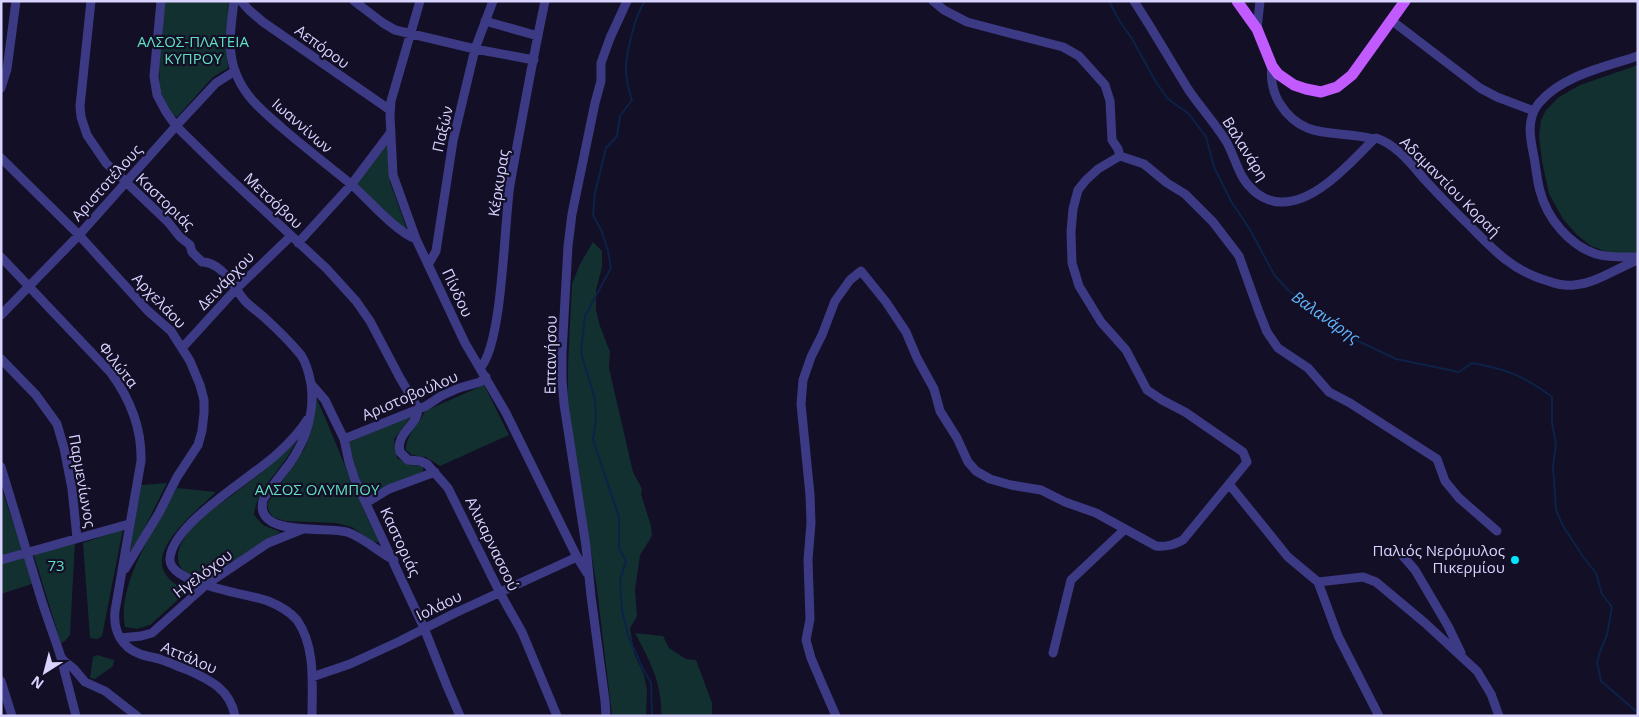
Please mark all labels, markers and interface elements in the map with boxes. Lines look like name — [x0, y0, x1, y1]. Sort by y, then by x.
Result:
street label: Αεπόρου — [291, 20, 354, 73]
park label: ΑΛΣΟΣ-ΠΛΑΤΕΙΑ ΚΥΠΡΟΥ — [137, 31, 249, 68]
street label: Ιωαννίνων — [268, 93, 337, 157]
street label: Παξών — [427, 104, 457, 154]
street label: Βαλανάρη — [1218, 113, 1273, 184]
street label: Αδαμαντίου Κοραή — [1396, 132, 1505, 241]
street label: Αριστοτέλους — [67, 140, 146, 225]
street label: Κέρκυρας — [483, 148, 513, 218]
street label: Καστοριάς — [132, 168, 199, 234]
street label: Μετσόβου — [240, 168, 307, 233]
street label: Δεινάρχου — [193, 247, 258, 314]
street label: Πίνδου — [438, 265, 478, 320]
street label: Αρχελάου — [128, 268, 191, 332]
water label: Βαλανάρης — [1288, 286, 1365, 349]
street label: Επτανήσου — [539, 315, 561, 395]
street label: Φιλώτα — [95, 337, 143, 391]
street label: Αριστοβούλου — [358, 366, 461, 424]
street label: Παρμενίωνος — [65, 432, 101, 529]
park label: ΑΛΣΟΣ ΟΛΥΜΠΟΥ — [255, 479, 380, 499]
street label: Αλικαρνασσού — [461, 493, 524, 594]
street label: Καστοριάς — [376, 504, 426, 579]
place label: Παλιός Νερόμυλος Πικερμίου — [1372, 540, 1505, 577]
street label: Ηγελόχου — [169, 544, 236, 602]
marker: Παλιός Νερόμυλος Πικερμίου — [1509, 554, 1521, 566]
park label: 73 — [47, 555, 65, 575]
street label: Ιολάου — [412, 585, 465, 625]
street label: Αττάλου — [158, 636, 220, 678]
north arrow — [20, 647, 70, 697]
text: N — [27, 672, 47, 694]

